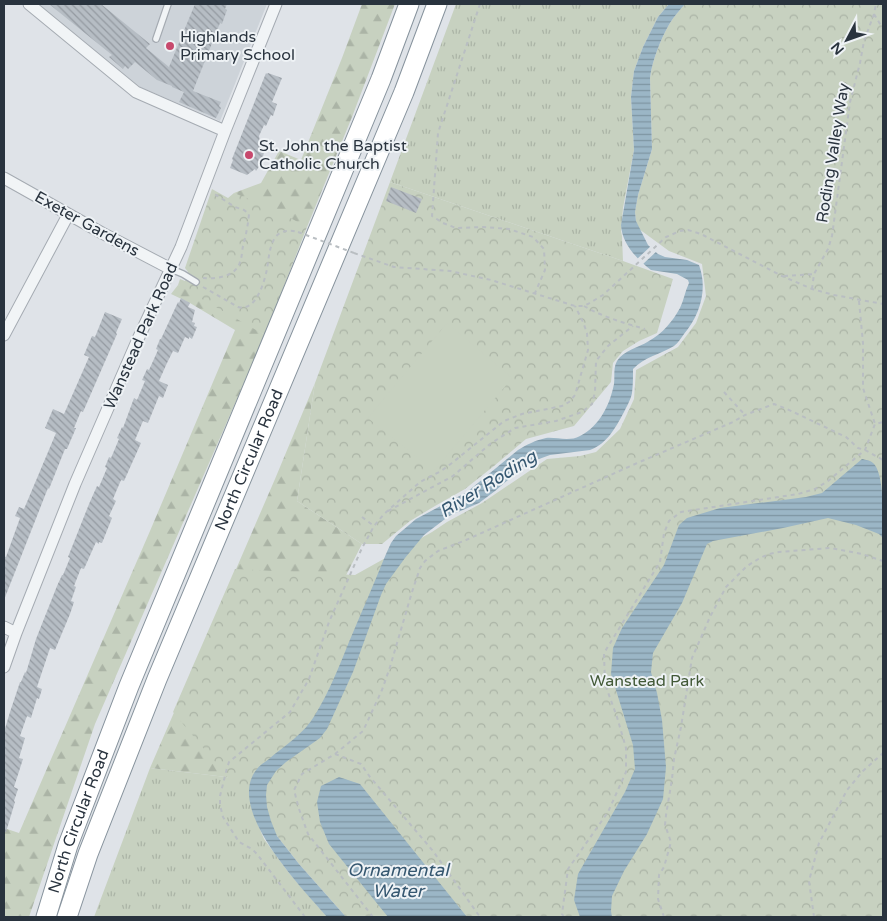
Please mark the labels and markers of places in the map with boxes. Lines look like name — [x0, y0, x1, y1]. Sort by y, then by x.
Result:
place label: Highlands Primary School — [180, 27, 295, 65]
marker: Highlands Primary School — [164, 40, 176, 52]
place label: St. John the Baptist Catholic Church — [259, 136, 407, 174]
marker: St. John the Baptist Catholic Church — [243, 149, 255, 161]

